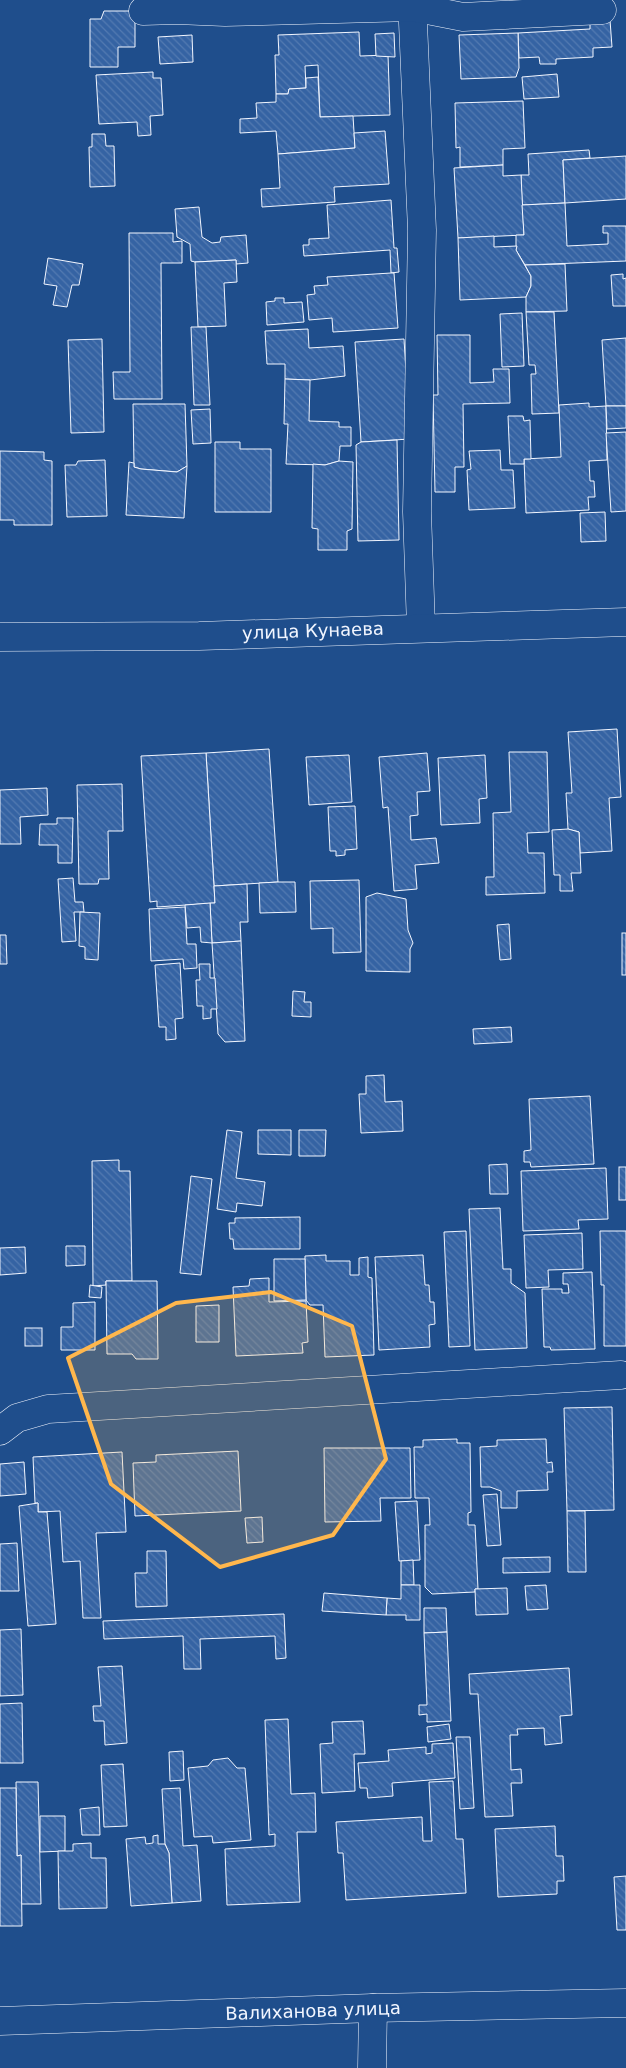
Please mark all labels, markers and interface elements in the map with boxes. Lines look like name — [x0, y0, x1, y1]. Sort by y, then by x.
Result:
street label: улица Кунаева — [242, 618, 384, 643]
street label: Валиханова улица — [225, 1997, 401, 2024]

